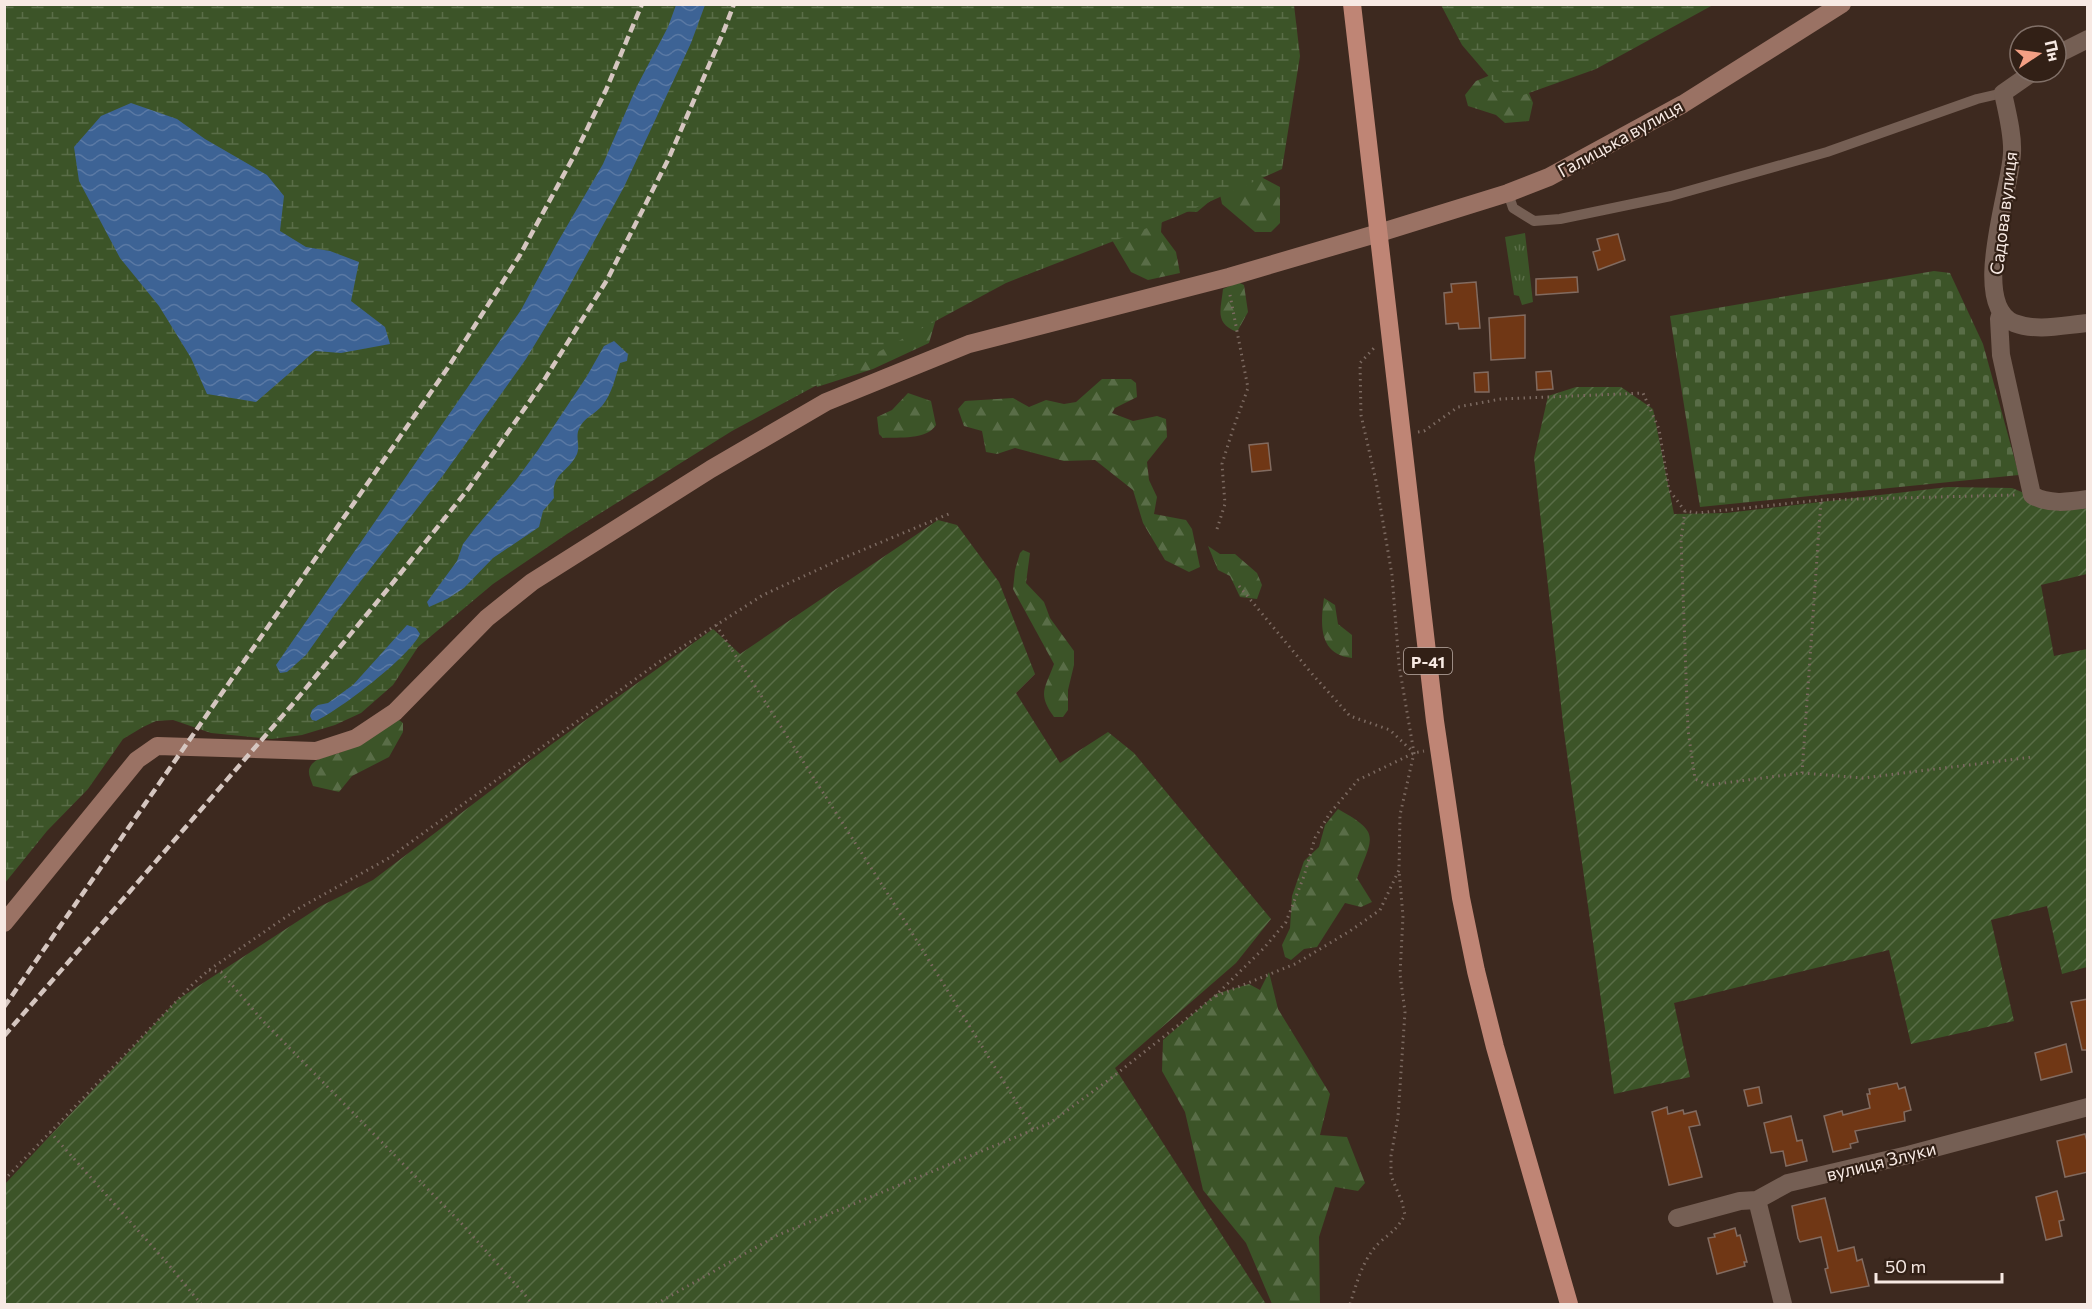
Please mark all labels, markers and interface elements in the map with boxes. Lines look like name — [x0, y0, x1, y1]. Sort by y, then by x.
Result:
north arrow — [2008, 24, 2068, 84]
text: Пн — [2041, 38, 2065, 63]
street label: Галицька вулиця — [1554, 95, 1686, 181]
street label: Садова вулиця — [1985, 150, 2021, 276]
road number: Р-41 — [1404, 648, 1452, 674]
street label: вулиця Злуки — [1824, 1137, 1938, 1185]
scale bar — [1876, 1246, 2002, 1284]
text: 50 m — [1885, 1255, 1926, 1277]

